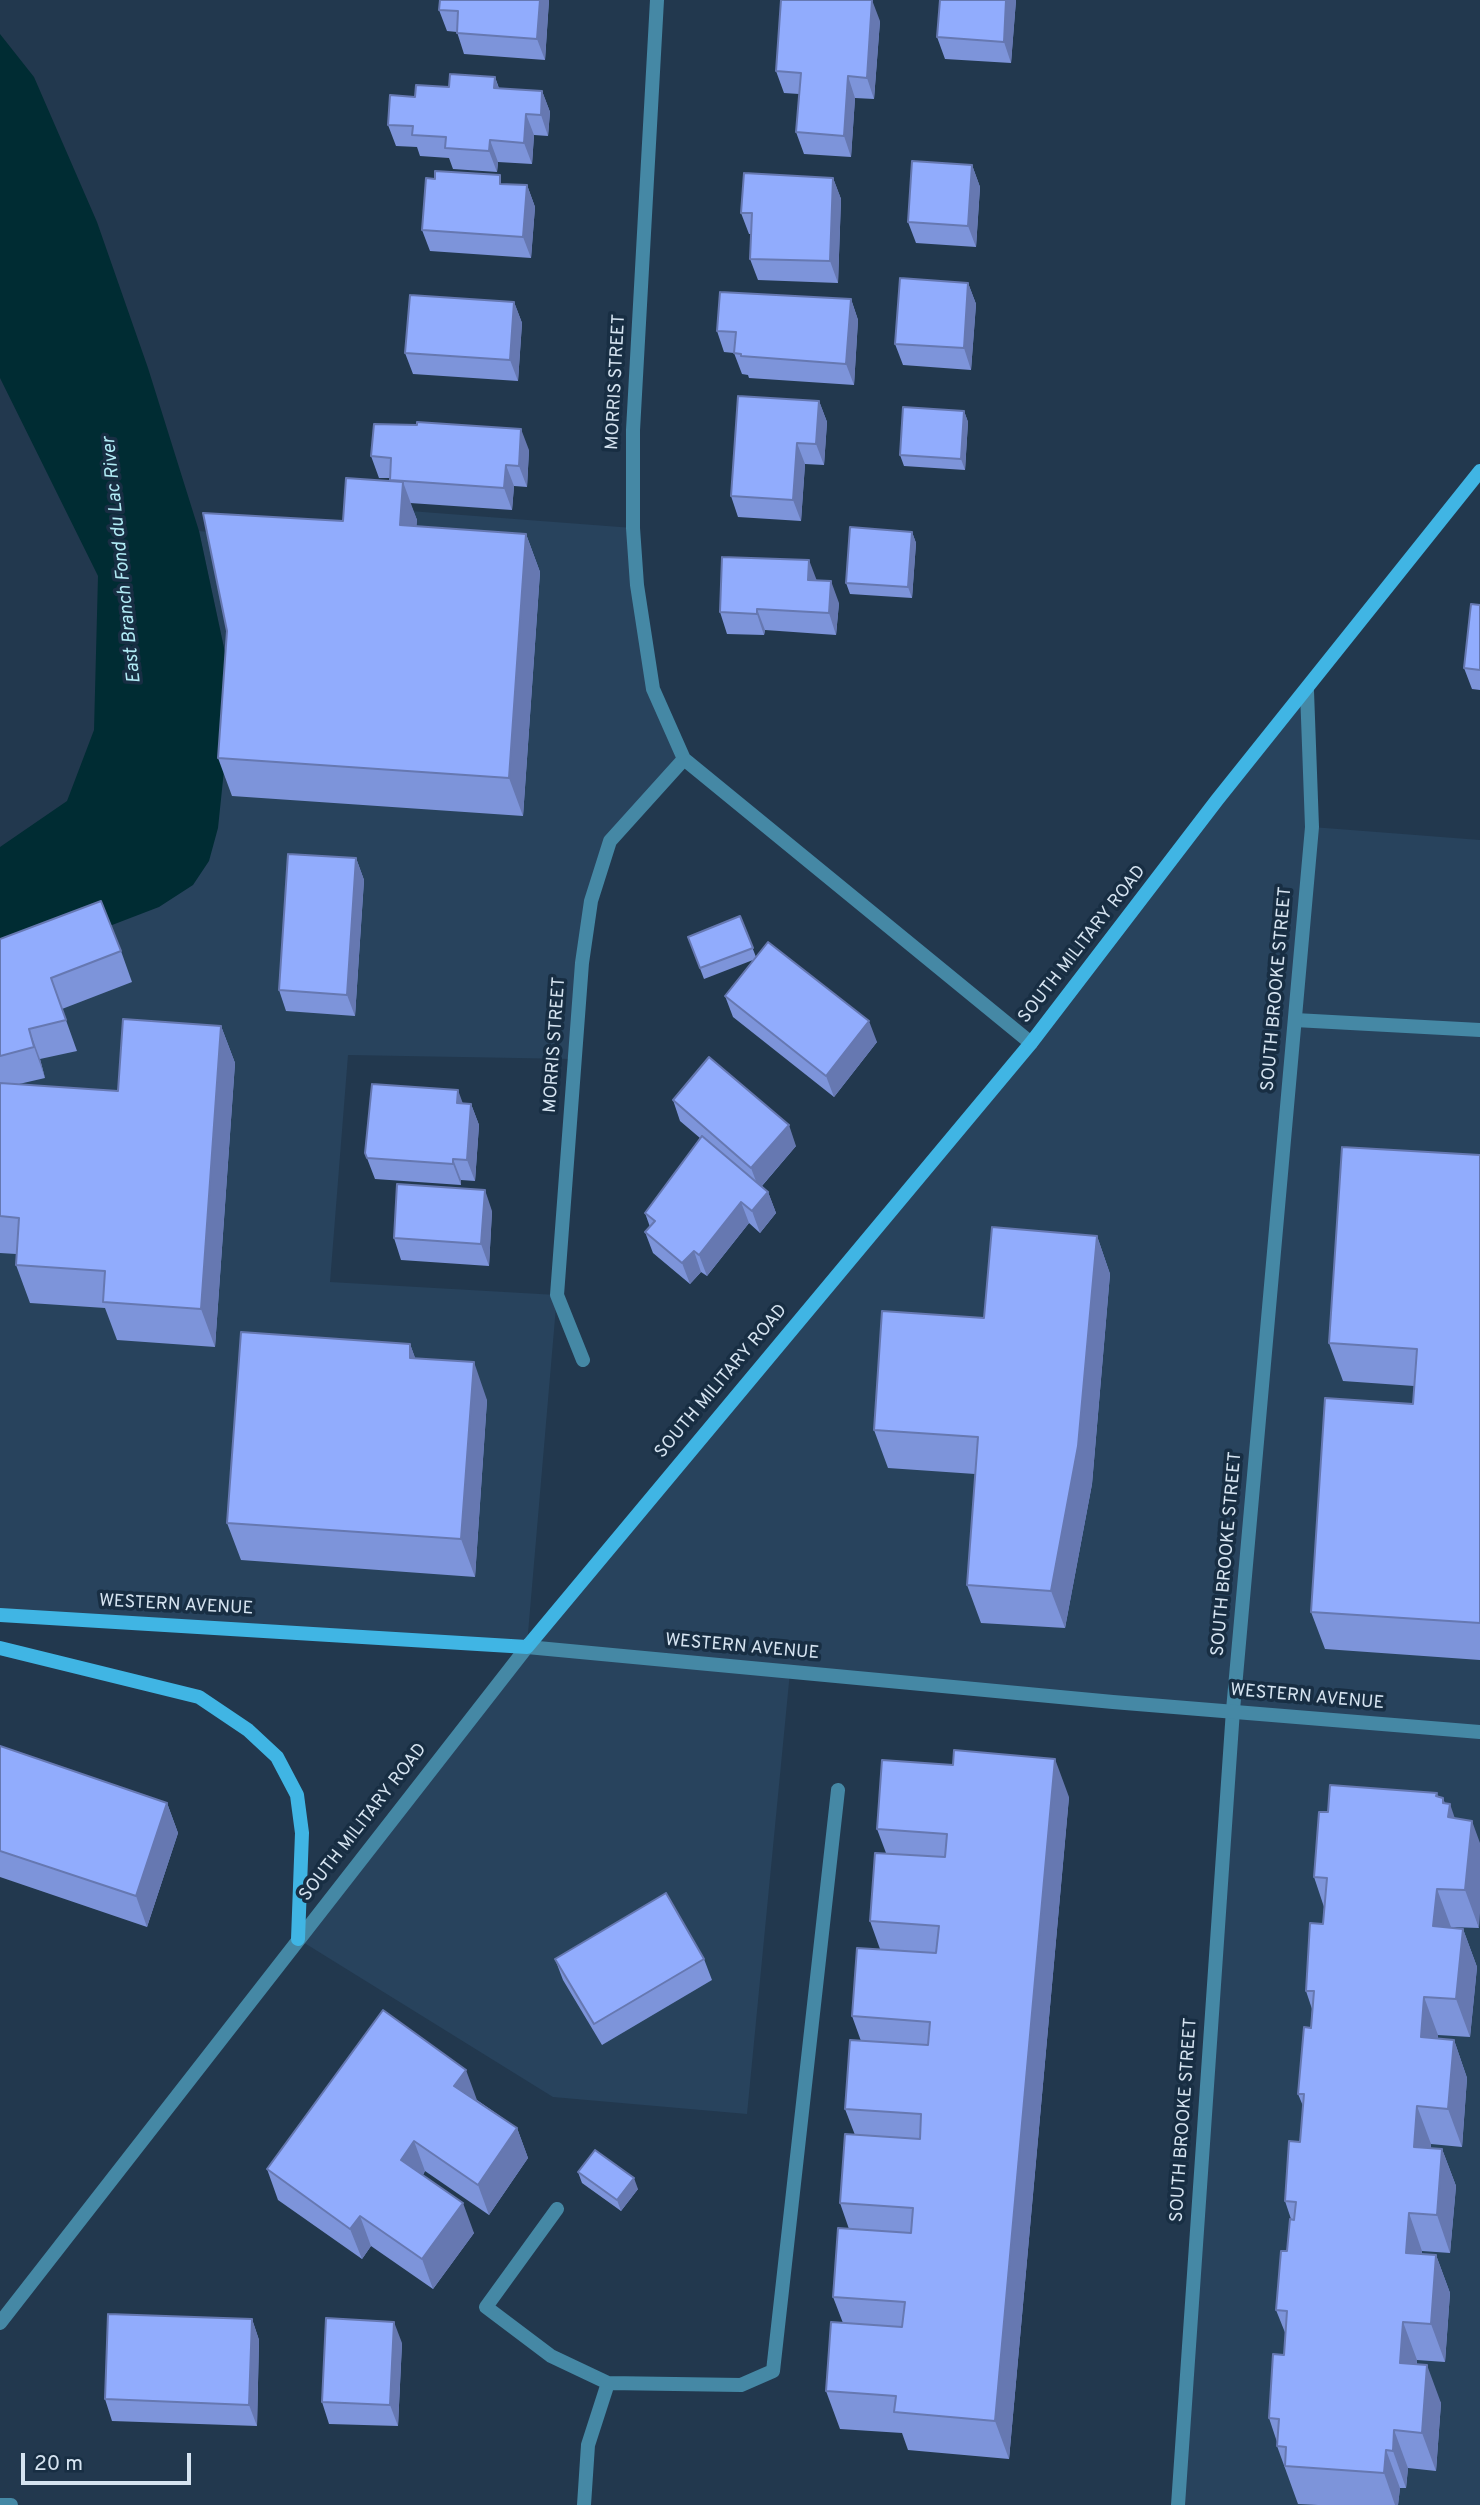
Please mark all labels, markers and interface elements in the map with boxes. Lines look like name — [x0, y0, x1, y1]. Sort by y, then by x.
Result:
street label: MORRIS STREET — [603, 313, 631, 451]
water label: East Branch Fond du Lac River — [99, 435, 147, 685]
street label: SOUTH MILITARY ROAD — [1015, 862, 1151, 1028]
street label: SOUTH BROOKE STREET — [1258, 886, 1298, 1092]
street label: MORRIS STREET — [540, 976, 572, 1114]
street label: SOUTH MILITARY ROAD — [651, 1301, 793, 1463]
street label: SOUTH BROOKE STREET — [1208, 1451, 1248, 1657]
street label: WESTERN AVENUE — [98, 1591, 254, 1621]
street label: WESTERN AVENUE — [664, 1631, 820, 1665]
street label: WESTERN AVENUE — [1229, 1681, 1385, 1715]
street label: SOUTH MILITARY ROAD — [296, 1740, 432, 1906]
street label: SOUTH BROOKE STREET — [1167, 2017, 1203, 2223]
scale bar — [24, 2438, 194, 2482]
text: 20 m — [34, 2451, 83, 2478]

